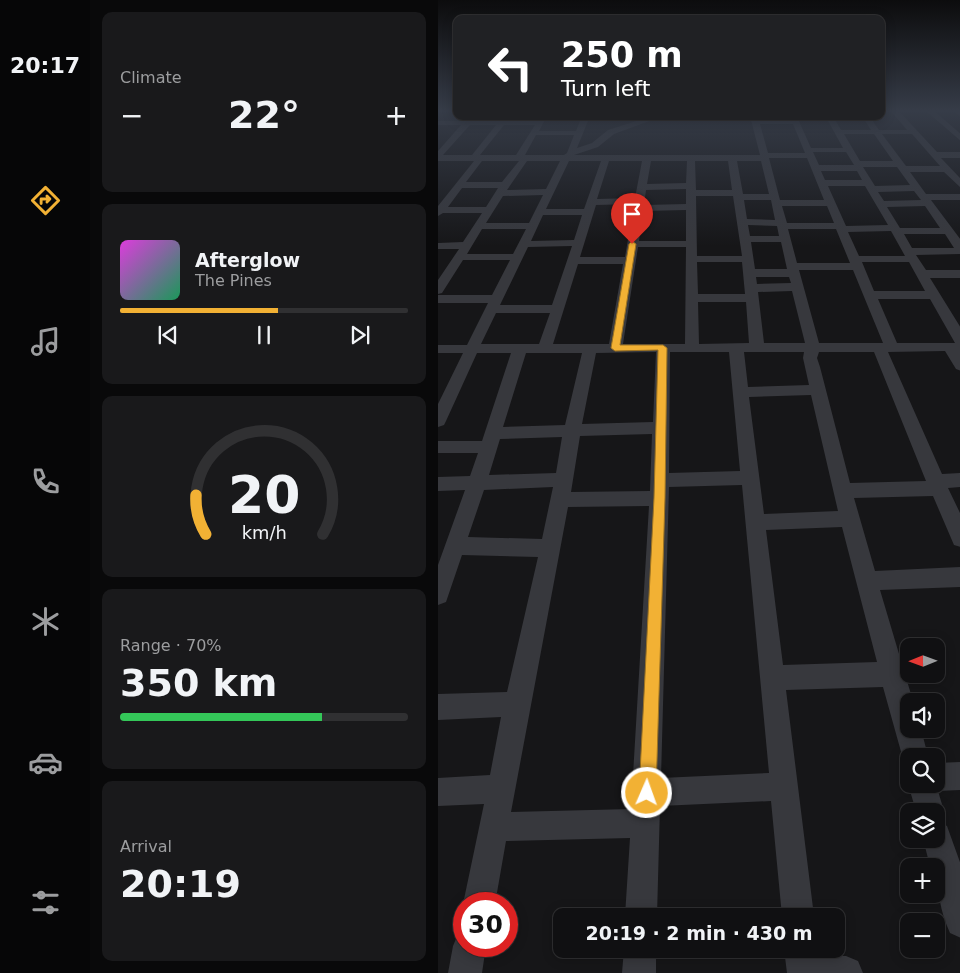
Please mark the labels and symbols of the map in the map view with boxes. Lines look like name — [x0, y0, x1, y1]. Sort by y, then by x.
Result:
pin — [611, 193, 653, 244]
north arrow — [900, 638, 946, 682]
position arrow — [620, 766, 672, 818]
speed limit sign: 30 — [453, 892, 518, 957]

